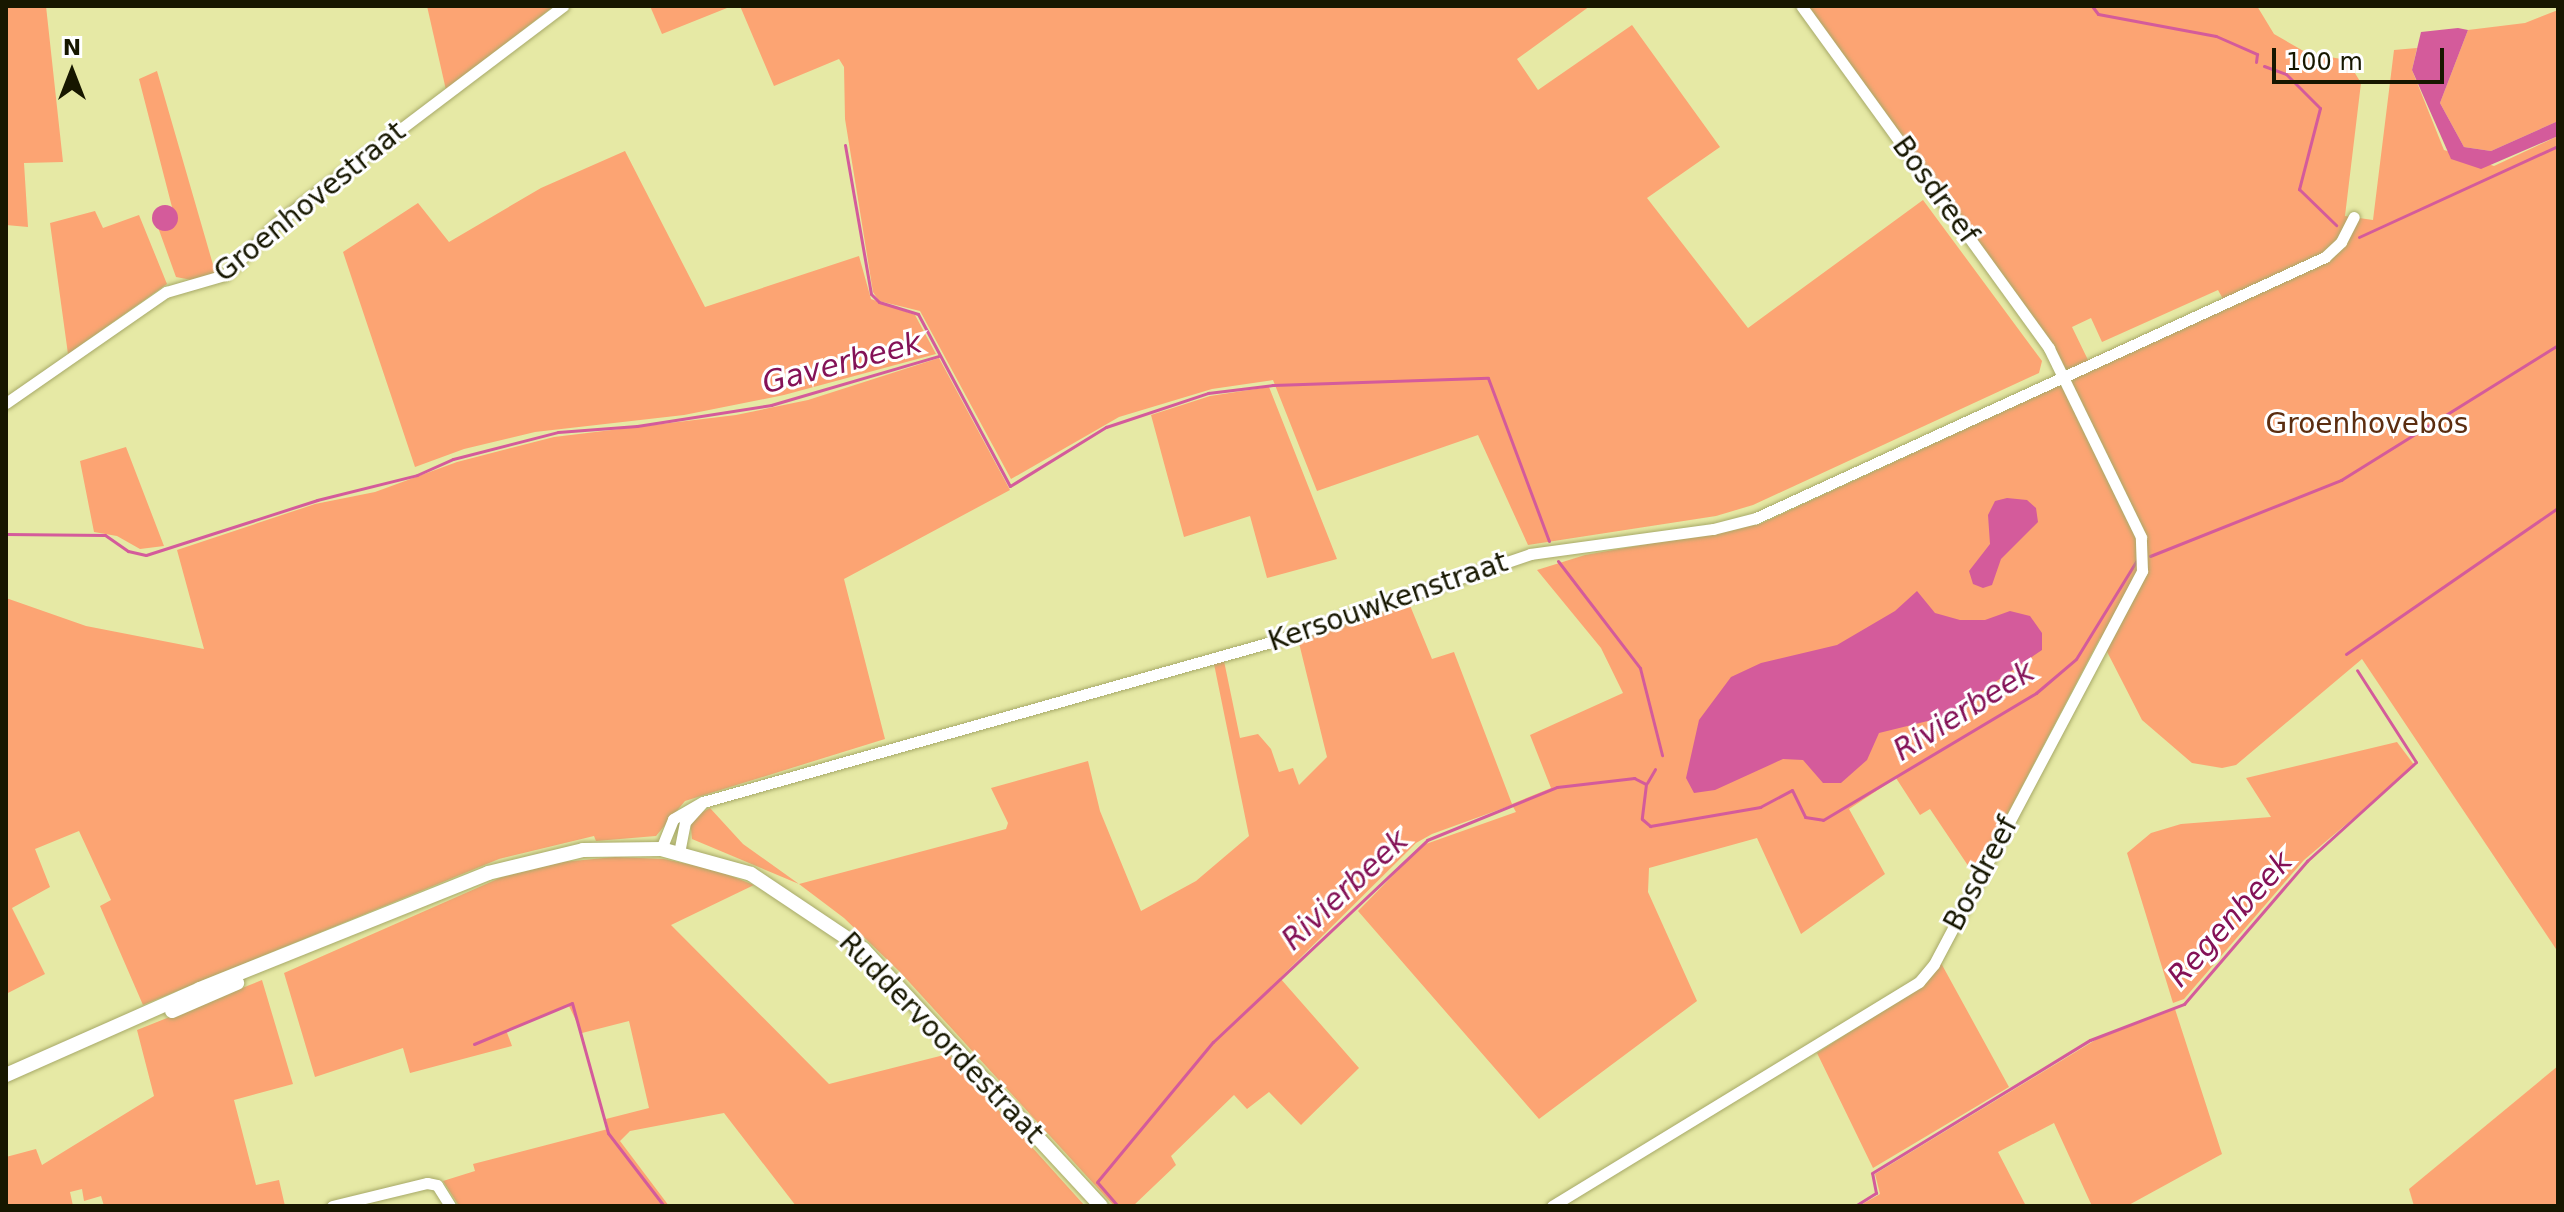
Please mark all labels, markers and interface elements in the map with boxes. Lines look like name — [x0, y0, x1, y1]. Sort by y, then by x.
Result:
north arrow — [32, 32, 112, 112]
scale bar — [2276, 32, 2448, 82]
text: N — [63, 35, 81, 60]
text: 100 m — [2286, 48, 2363, 76]
street label: Groenhovestraat — [208, 115, 412, 289]
street label: Bosdreef — [1885, 130, 1985, 250]
water label: Gaverbeek — [758, 324, 926, 402]
park label: Groenhovebos — [2266, 407, 2468, 441]
street label: Kersouwkenstraat — [1264, 545, 1512, 659]
water label: Rivierbeek — [1887, 654, 2041, 768]
street label: Bosdreef — [1937, 811, 2025, 937]
water label: Rivierbeek — [1274, 822, 1416, 958]
water label: Regenbeek — [2160, 844, 2300, 994]
street label: Ruddervoordestraat — [832, 926, 1050, 1150]

